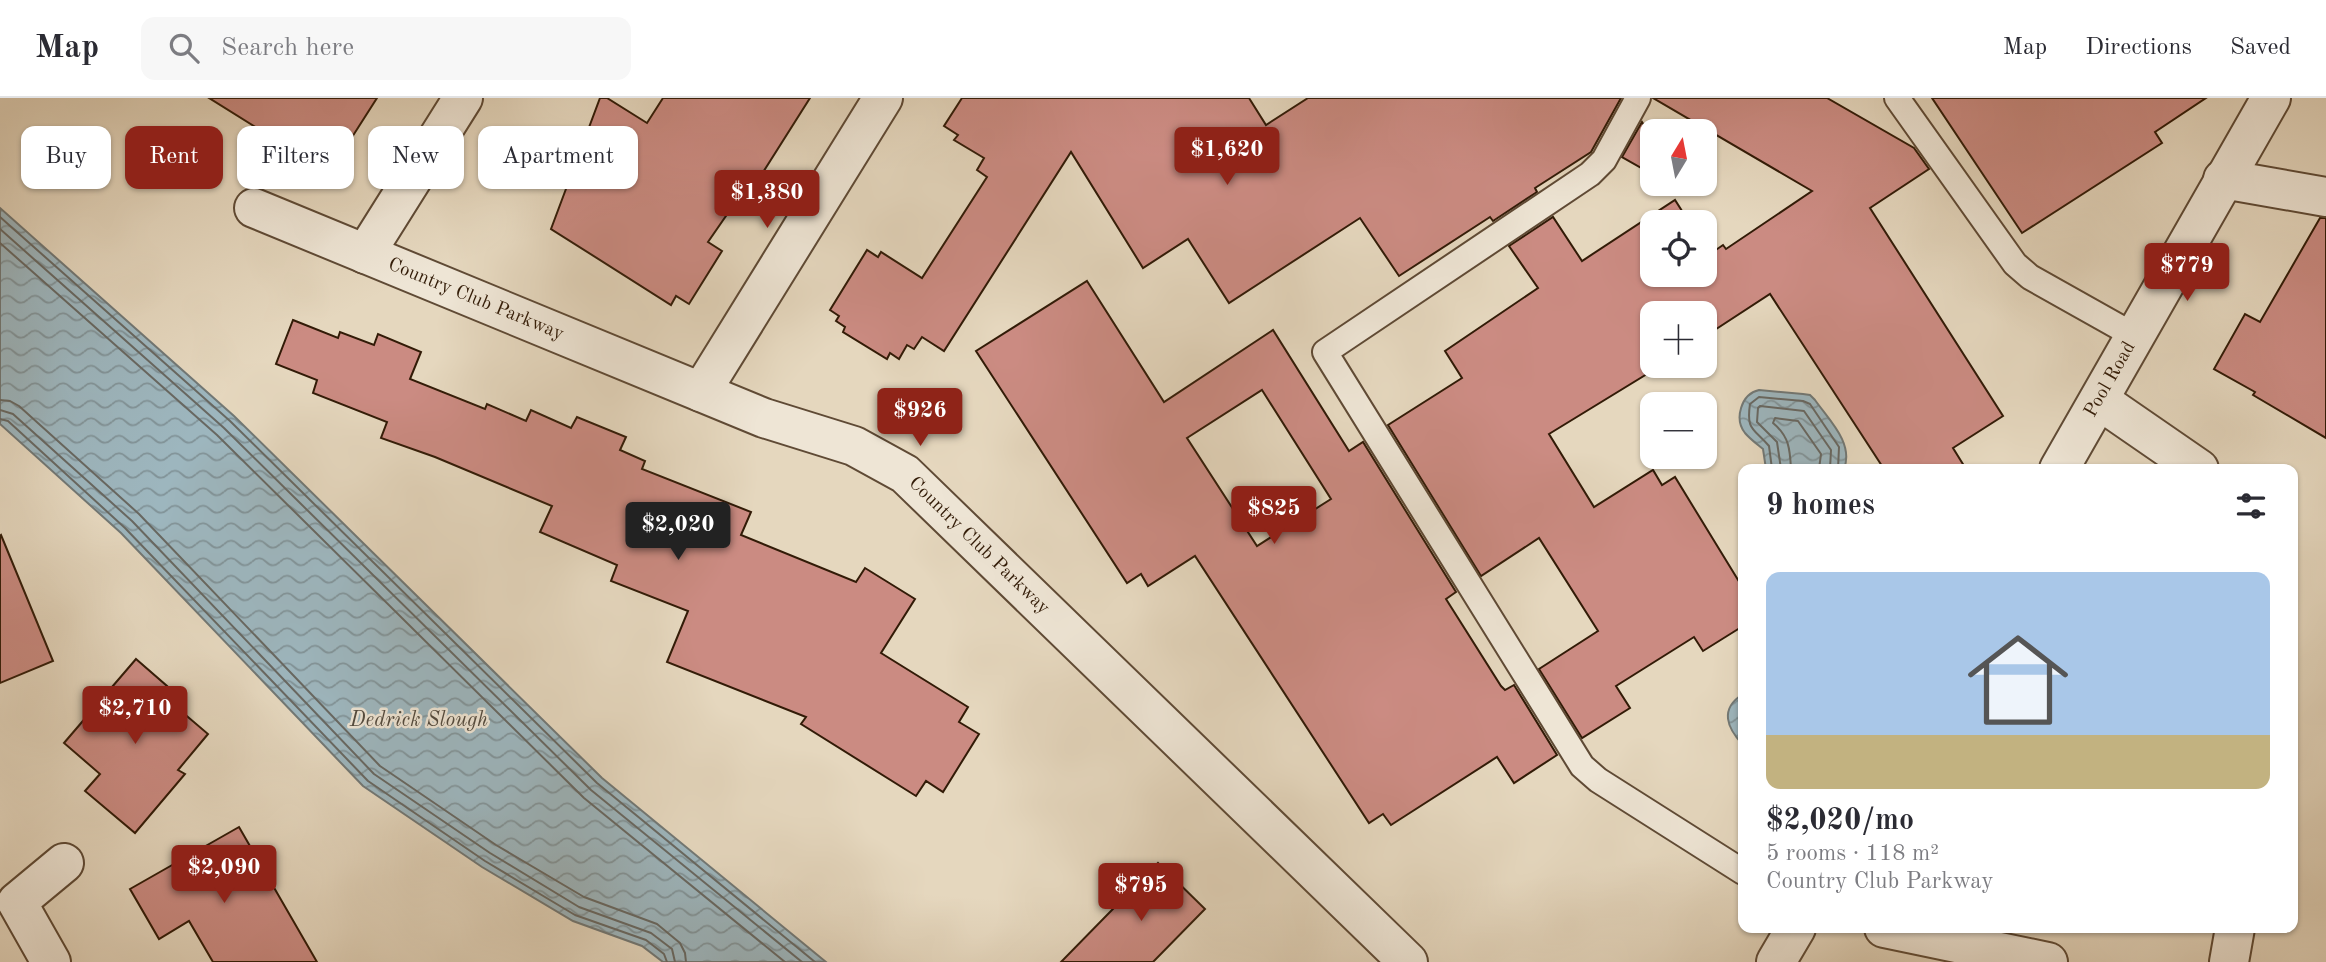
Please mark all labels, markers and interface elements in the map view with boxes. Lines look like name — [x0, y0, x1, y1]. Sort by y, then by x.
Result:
search box — [141, 17, 631, 80]
icon: search — [165, 29, 203, 67]
text: Map — [35, 32, 99, 65]
text: Search here — [221, 35, 354, 61]
text: Map — [2003, 36, 2047, 60]
text: Directions — [2085, 36, 2192, 60]
text: Saved — [2230, 36, 2291, 60]
north arrow — [1640, 119, 1717, 196]
map controls — [1640, 119, 1717, 469]
chip: Buy — [21, 126, 111, 189]
chip: Rent — [125, 126, 223, 189]
chip: Filters — [237, 126, 354, 189]
chip: New — [368, 126, 464, 189]
chip: Apartment — [478, 126, 638, 189]
pin: $1,620 — [1170, 127, 1284, 187]
text: $1,620 — [1190, 138, 1264, 161]
pin: $1,380 — [710, 170, 824, 230]
text: $1,380 — [730, 181, 804, 204]
button: locate — [1640, 210, 1717, 287]
pin: $779 — [2146, 244, 2228, 303]
text: $779 — [2160, 254, 2214, 277]
street label: Country Club Parkway — [385, 255, 566, 344]
button: + — [1640, 301, 1717, 378]
street label: Pool Road — [2081, 338, 2139, 421]
pin: $926 — [879, 388, 961, 448]
button: − — [1640, 392, 1717, 469]
text: $926 — [893, 399, 947, 422]
street label: Country Club Parkway — [905, 473, 1053, 618]
pin: $825 — [1233, 486, 1315, 546]
icon: filters — [2232, 487, 2270, 525]
text: 9 homes — [1766, 491, 1875, 521]
text: $825 — [1247, 497, 1301, 520]
pin: $2,020 — [621, 503, 735, 562]
text: $2,020 — [641, 513, 715, 536]
icon: home — [1955, 617, 2081, 743]
pin: $2,710 — [78, 686, 192, 746]
text: $2,710 — [98, 697, 172, 720]
water label: Dedrick Slough — [349, 710, 488, 731]
text: $2,020/mo — [1766, 806, 1914, 836]
text: 5 rooms · 118 m² — [1766, 842, 1939, 865]
pin: $2,090 — [167, 846, 281, 905]
text: $2,090 — [187, 856, 261, 879]
pin: $795 — [1100, 864, 1182, 923]
text: Country Club Parkway — [1766, 870, 1993, 893]
text: $795 — [1114, 874, 1168, 897]

